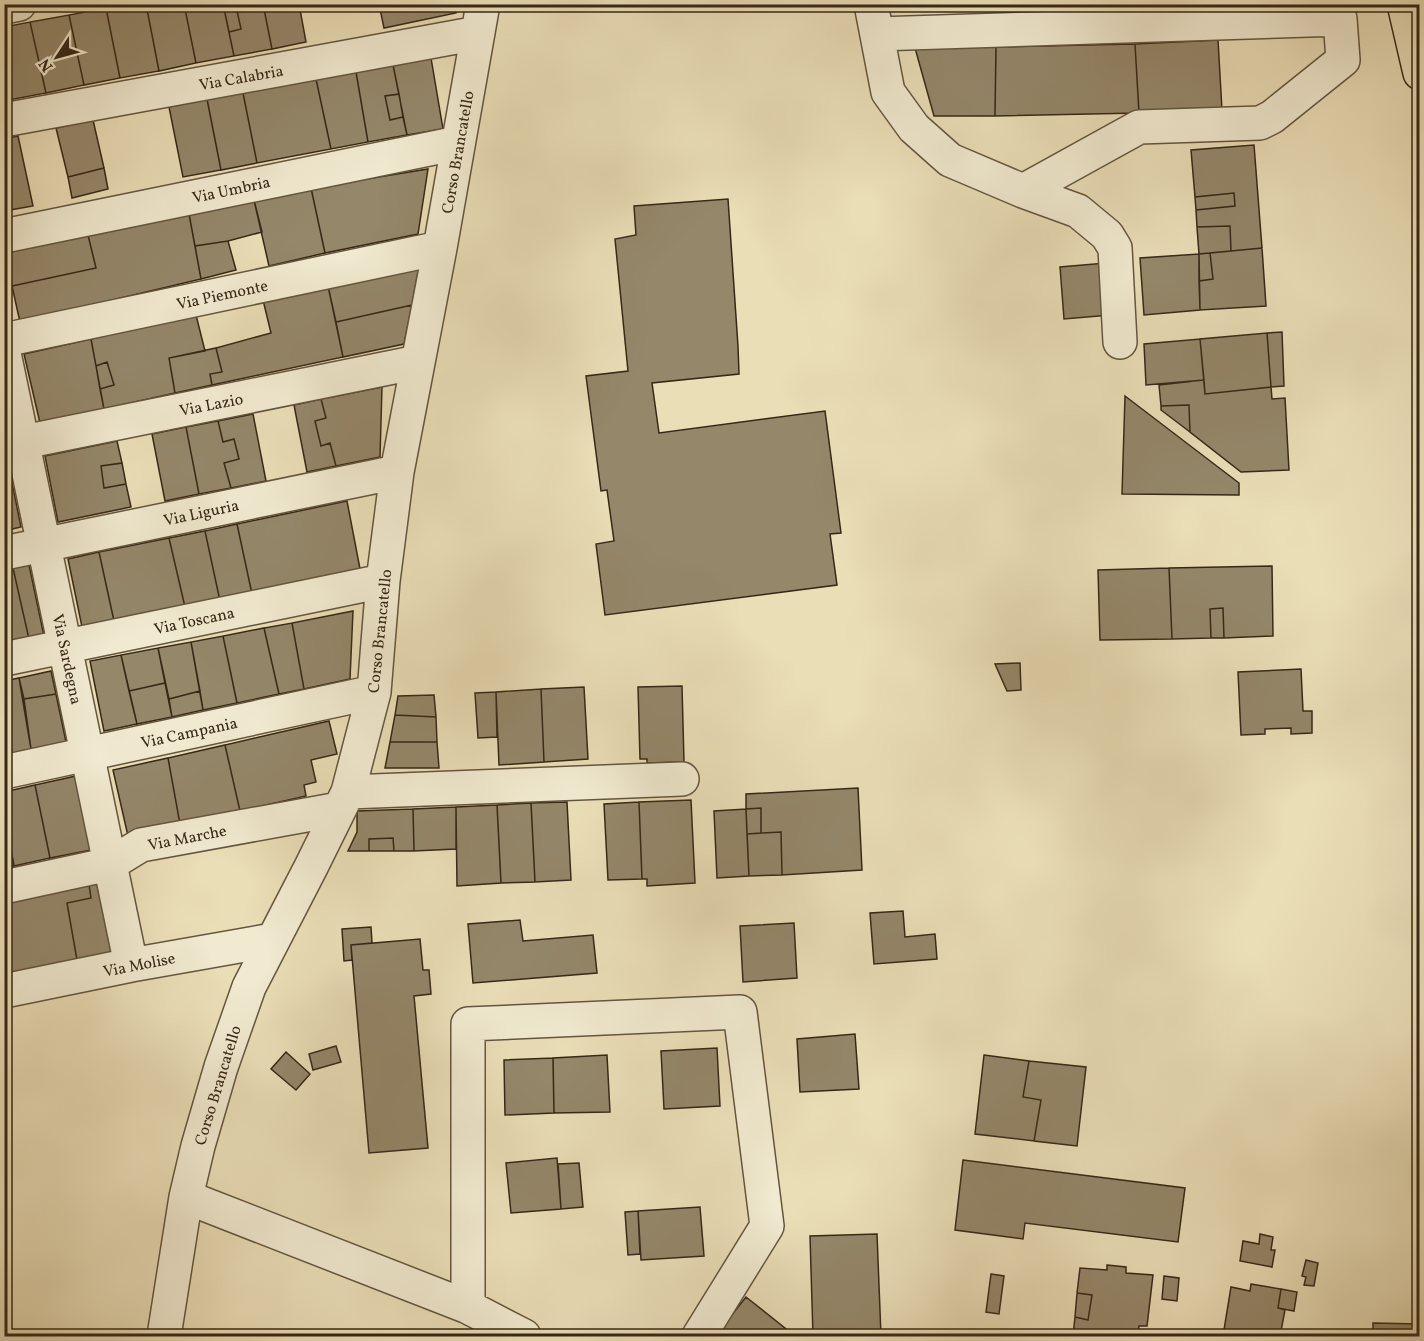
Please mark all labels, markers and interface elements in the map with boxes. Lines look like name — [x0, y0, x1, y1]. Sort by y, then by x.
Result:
north arrow — [27, 27, 87, 87]
text: N — [34, 53, 59, 76]
street label: Via Calabria — [197, 61, 285, 97]
street label: Corso Brancatello — [437, 89, 481, 216]
street label: Via Umbria — [190, 172, 273, 210]
street label: Via Piemonte — [175, 276, 270, 316]
street label: Via Lazio — [178, 389, 245, 423]
street label: Via Liguria — [162, 495, 241, 533]
street label: Corso Brancatello — [364, 568, 398, 694]
street label: Via Toscana — [152, 603, 237, 641]
street label: Via Sardegna — [46, 612, 86, 707]
street label: Via Campania — [139, 713, 240, 755]
street label: Via Marche — [146, 821, 229, 857]
street label: Via Molise — [101, 948, 177, 984]
street label: Corso Brancatello — [190, 1023, 248, 1148]

